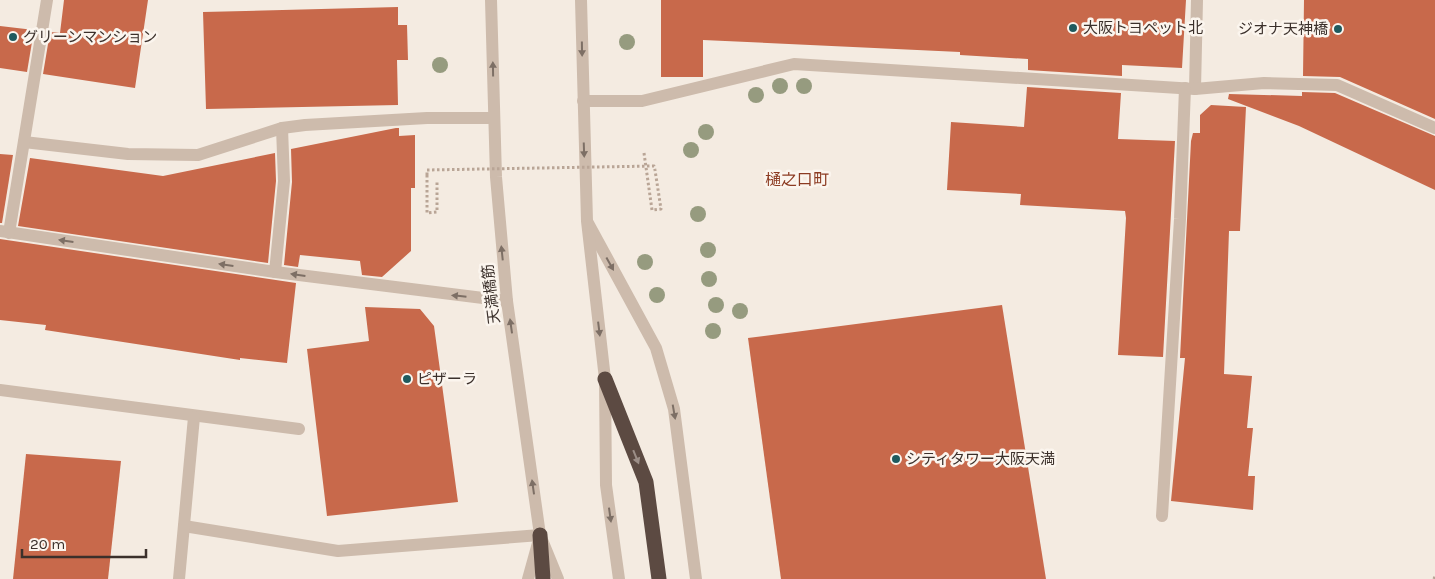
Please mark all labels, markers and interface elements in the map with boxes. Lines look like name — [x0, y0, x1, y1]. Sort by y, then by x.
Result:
place label: 大阪トヨペット北 — [1083, 19, 1203, 37]
place label: ジオナ天神橋 — [1238, 20, 1328, 38]
marker: 大阪トヨペット北 — [1067, 22, 1079, 34]
marker: ジオナ天神橋 — [1332, 23, 1344, 35]
place label: グリーンマンション — [23, 28, 157, 46]
marker: グリーンマンション — [7, 31, 19, 43]
one-way arrow — [578, 41, 586, 57]
one-way arrow — [489, 61, 497, 77]
one-way arrow — [581, 142, 589, 158]
district label: 樋之口町 — [765, 170, 829, 189]
one-way arrow — [57, 237, 73, 245]
one-way arrow — [498, 244, 506, 260]
one-way arrow — [606, 257, 614, 271]
one-way arrow — [218, 260, 234, 268]
street label: 天満橋筋 — [478, 263, 504, 325]
one-way arrow — [290, 271, 306, 279]
one-way arrow — [451, 292, 467, 300]
one-way arrow — [507, 318, 515, 334]
one-way arrow — [595, 322, 603, 338]
place label: ピザーラ — [417, 370, 477, 388]
marker: ピザーラ — [401, 373, 413, 385]
one-way arrow — [670, 405, 678, 421]
one-way arrow — [632, 450, 640, 465]
place label: シティタワー大阪天満 — [906, 450, 1055, 468]
marker: シティタワー大阪天満 — [890, 453, 902, 465]
one-way arrow — [529, 479, 537, 495]
one-way arrow — [607, 507, 615, 523]
scale bar — [22, 526, 146, 558]
text: 20 m — [30, 535, 65, 553]

